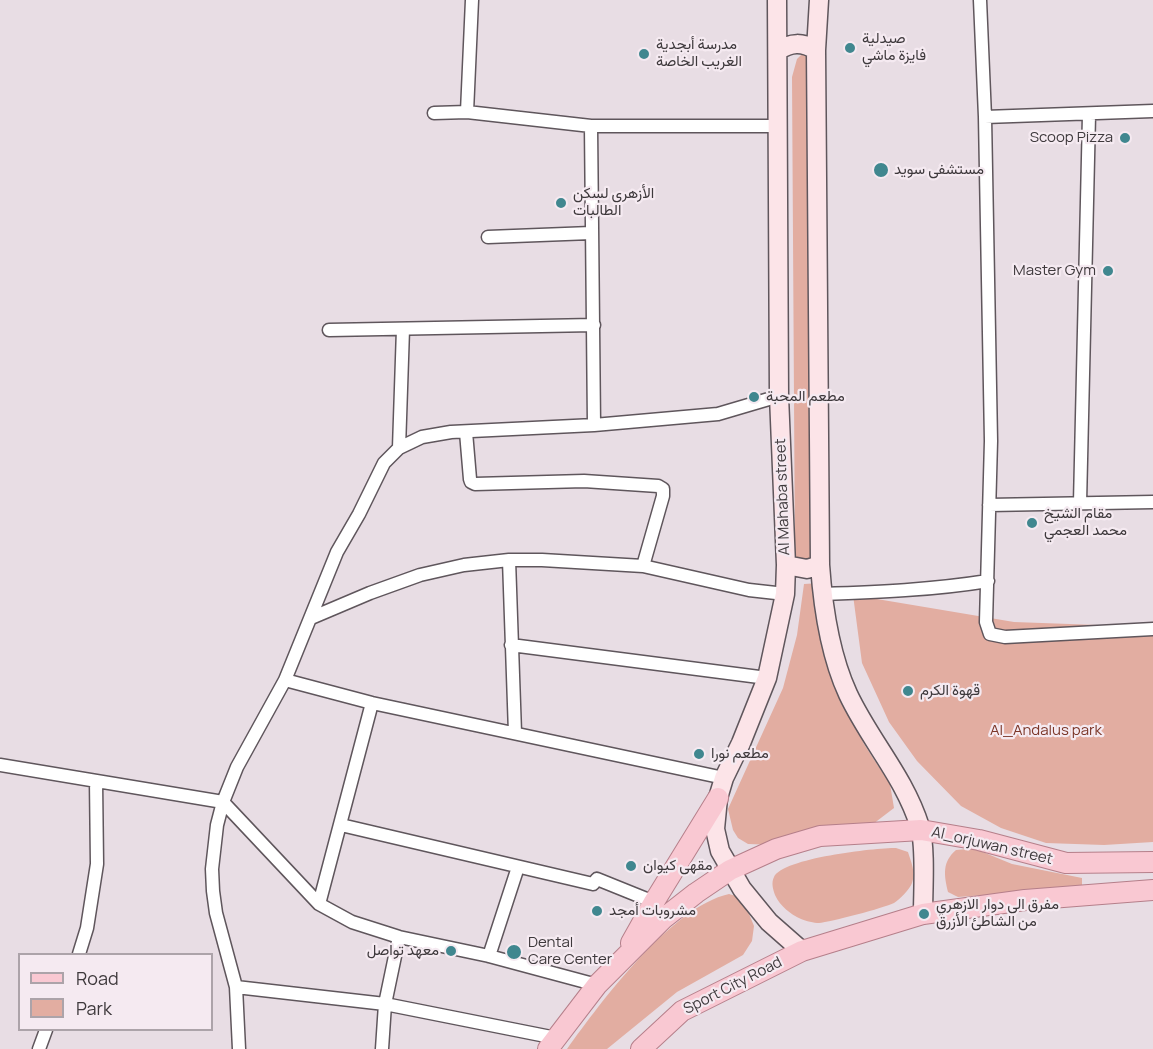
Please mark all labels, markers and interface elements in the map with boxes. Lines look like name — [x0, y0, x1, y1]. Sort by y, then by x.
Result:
place label: صيدلية فايزة ماشي — [862, 30, 926, 65]
place label: مدرسة أبجدية الغريب الخاصة — [656, 36, 742, 71]
marker: صيدلية فايزة ماشي — [843, 41, 857, 55]
marker: مدرسة أبجدية الغريب الخاصة — [637, 47, 651, 61]
place label: Scoop Pizza — [1030, 129, 1113, 147]
marker: Scoop Pizza — [1118, 131, 1132, 145]
marker: مستشفى سويد — [872, 161, 890, 179]
place label: مستشفى سويد — [894, 161, 984, 179]
place label: الأزهري لسكن الطالبات — [573, 185, 654, 220]
marker: الأزهري لسكن الطالبات — [554, 196, 568, 210]
place label: Master Gym — [1013, 262, 1096, 280]
marker: Master Gym — [1101, 264, 1115, 278]
place label: مطعم المحبة — [766, 388, 845, 406]
marker: مطعم المحبة — [747, 390, 761, 404]
street label: Al Mahaba street — [772, 438, 794, 556]
place label: مقام الشيخ محمد العجمي — [1044, 505, 1127, 540]
marker: مقام الشيخ محمد العجمي — [1025, 516, 1039, 530]
place label: قهوة الكرم — [920, 682, 980, 700]
marker: قهوة الكرم — [901, 684, 915, 698]
park label: Al_Andalus park — [990, 722, 1102, 740]
place label: مطعم نورا — [711, 745, 769, 763]
marker: مطعم نورا — [692, 747, 706, 761]
street label: Al_orjuwan street — [930, 823, 1054, 869]
place label: مقهى كيوان — [643, 857, 712, 875]
marker: مقهى كيوان — [624, 859, 638, 873]
place label: مفرق الى دوار الازهري من الشاطئ الأزرق — [936, 896, 1059, 931]
place label: مشروبات أمجد — [609, 902, 696, 920]
marker: مشروبات أمجد — [590, 904, 604, 918]
marker: مفرق الى دوار الازهري من الشاطئ الأزرق — [917, 907, 931, 921]
place label: Dental Care Center — [528, 934, 612, 969]
place label: معهد تواصل — [367, 942, 439, 960]
marker: Dental Care Center — [505, 943, 523, 961]
marker: معهد تواصل — [444, 944, 458, 958]
legend — [18, 953, 213, 1031]
street label: Sport City Road — [681, 953, 785, 1019]
text: Road — [76, 966, 119, 990]
text: Park — [76, 996, 112, 1020]

